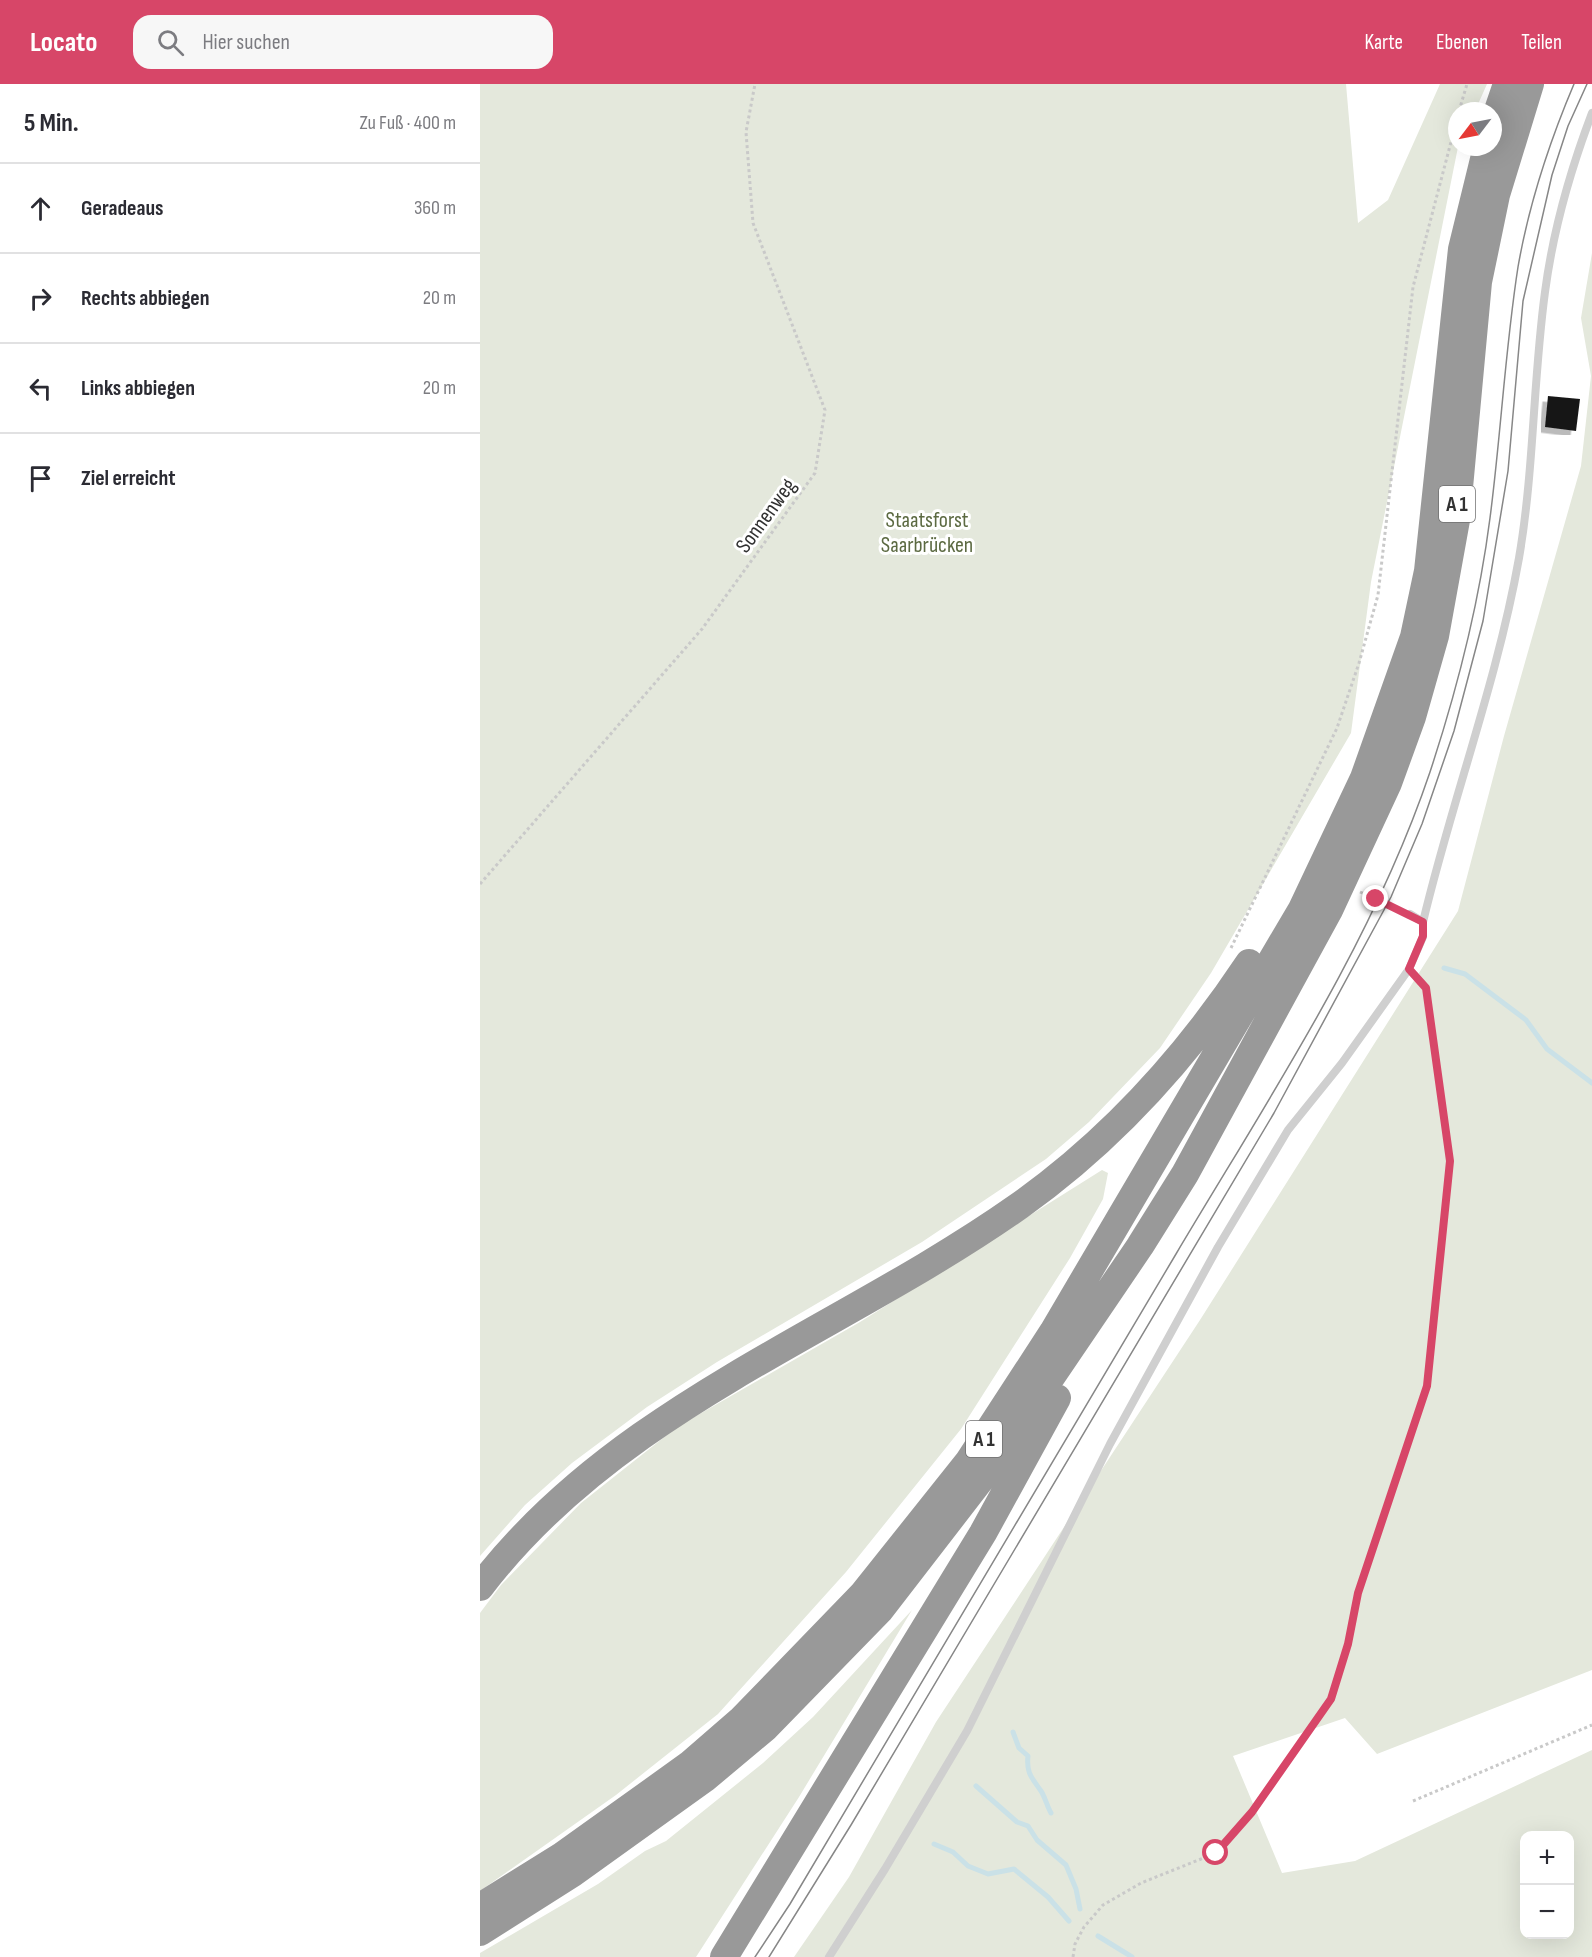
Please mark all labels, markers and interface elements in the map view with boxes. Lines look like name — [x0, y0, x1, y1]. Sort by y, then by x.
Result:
search box — [133, 15, 553, 69]
text: Locato — [30, 26, 97, 59]
icon: search — [154, 26, 187, 59]
text: Hier suchen — [202, 29, 290, 56]
text: Karte — [1365, 30, 1403, 55]
text: Ebenen — [1436, 30, 1488, 55]
text: Teilen — [1521, 30, 1562, 55]
north arrow — [1448, 102, 1502, 156]
text: 5 Min. — [24, 108, 79, 139]
text: Zu Fuß · 400 m — [360, 111, 456, 135]
icon: ahead — [24, 192, 57, 225]
text: Geradeaus — [81, 195, 164, 222]
text: 360 m — [414, 196, 456, 220]
icon: right — [24, 282, 57, 315]
text: Rechts abbiegen — [81, 285, 210, 312]
text: 20 m — [423, 286, 456, 310]
icon: left — [24, 372, 57, 405]
text: Links abbiegen — [81, 375, 195, 402]
text: 20 m — [423, 376, 456, 400]
icon: arrive — [24, 462, 57, 495]
text: Ziel erreicht — [81, 465, 176, 492]
street label: Sonnenweg — [730, 473, 802, 558]
road number: A 1 — [1439, 486, 1475, 522]
park label: Staatsforst Saarbrücken — [881, 507, 973, 559]
route end — [1362, 885, 1388, 911]
road number: A 1 — [966, 1421, 1002, 1457]
map controls — [1520, 1831, 1574, 1939]
button: + — [1520, 1831, 1574, 1885]
route start — [1202, 1839, 1228, 1865]
button: − — [1520, 1885, 1574, 1939]

